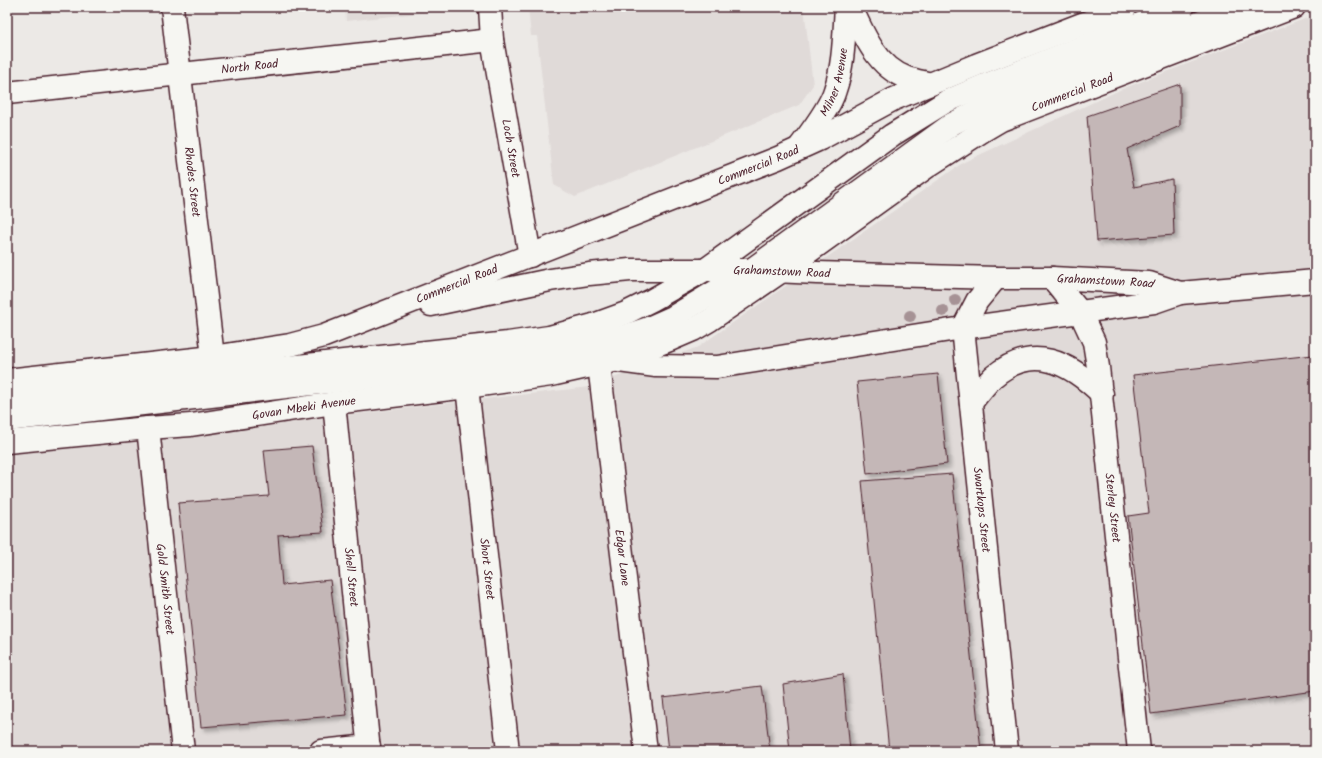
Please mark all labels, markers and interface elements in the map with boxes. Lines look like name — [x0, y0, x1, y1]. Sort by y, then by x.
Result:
street label: Milner Avenue — [815, 46, 853, 120]
street label: North Road — [220, 54, 280, 79]
street label: Commercial Road — [1028, 68, 1117, 117]
street label: Loch Street — [497, 118, 526, 179]
street label: Commercial Road — [715, 140, 803, 190]
street label: Rhodes Street — [179, 146, 206, 218]
street label: Commercial Road — [413, 259, 502, 309]
street label: Grahamstown Road — [733, 260, 832, 283]
street label: Grahamstown Road — [1057, 269, 1158, 294]
street label: Govan Mbeki Avenue — [251, 391, 357, 425]
street label: Swartkops Street — [968, 466, 996, 554]
street label: Sterley Street — [1100, 472, 1126, 544]
street label: Edgar Lane — [610, 528, 635, 588]
street label: Short Street — [475, 537, 500, 601]
street label: Gold Smith Street — [151, 542, 180, 636]
street label: Shell Street — [339, 547, 364, 608]

